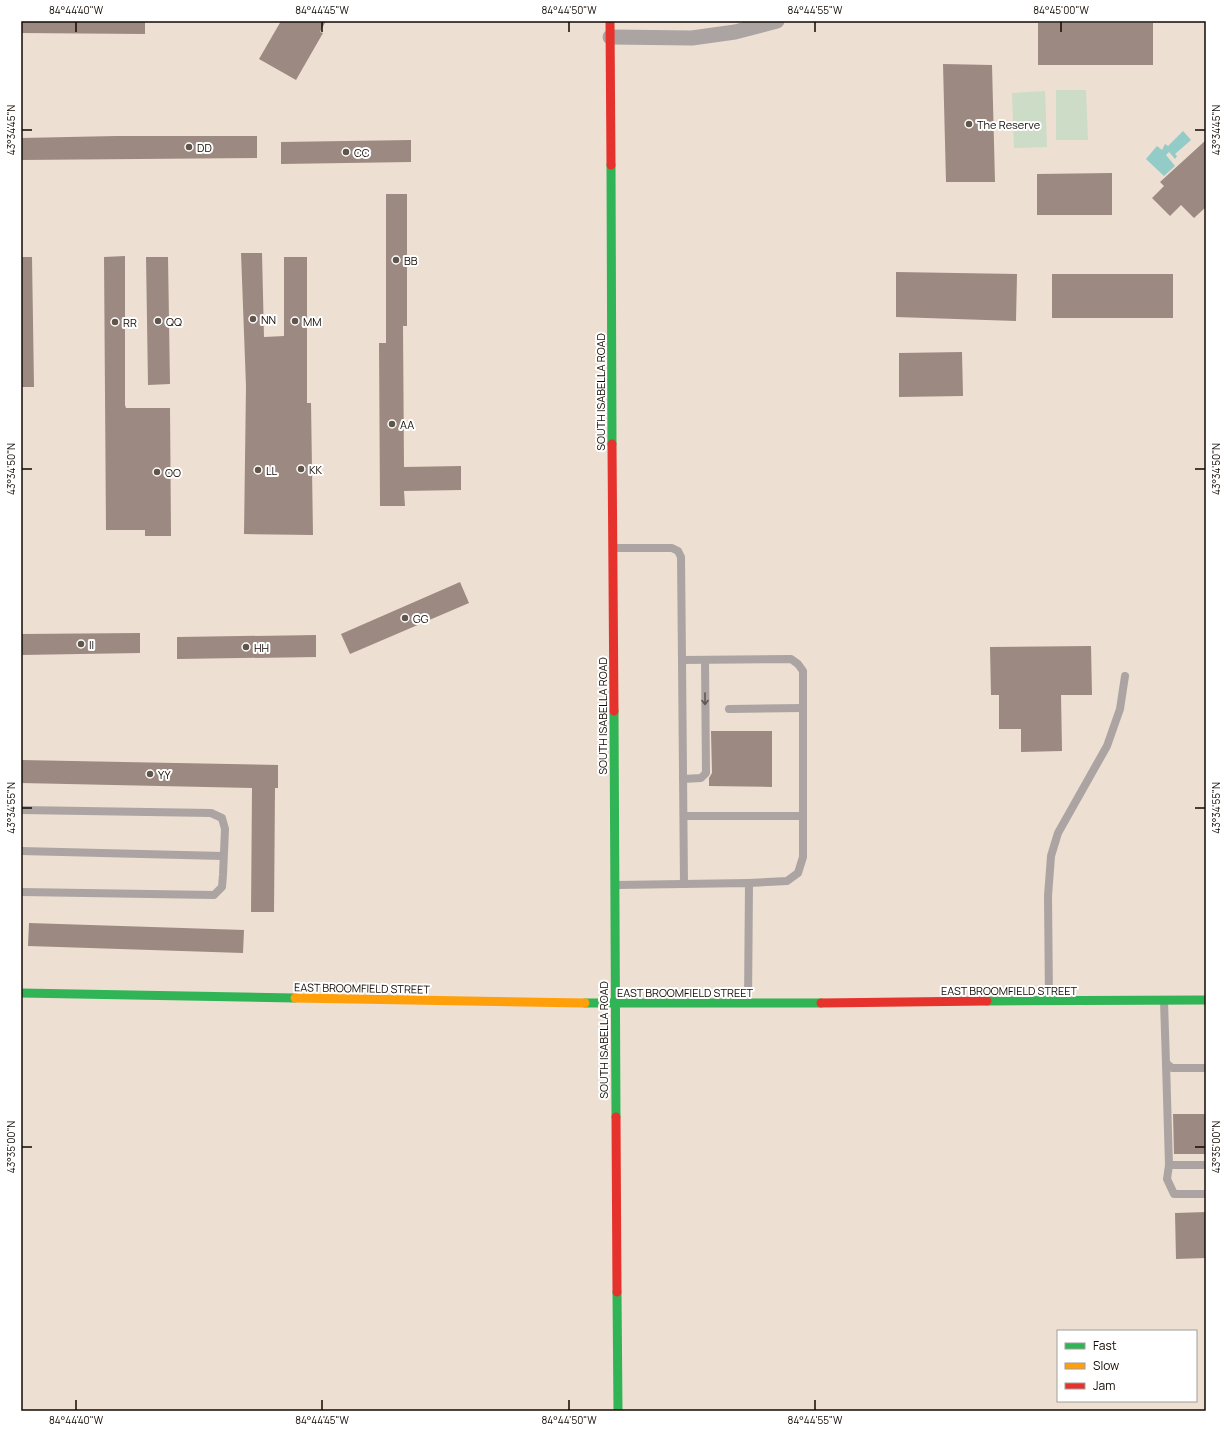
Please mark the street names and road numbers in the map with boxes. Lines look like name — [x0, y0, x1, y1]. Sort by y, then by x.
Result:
street label: SOUTH ISABELLA ROAD — [593, 333, 608, 451]
street label: SOUTH ISABELLA ROAD — [595, 657, 610, 775]
street label: EAST BROOMFIELD STREET — [294, 979, 431, 997]
street label: SOUTH ISABELLA ROAD — [596, 981, 611, 1099]
street label: EAST BROOMFIELD STREET — [941, 983, 1077, 998]
street label: EAST BROOMFIELD STREET — [617, 985, 753, 1000]

